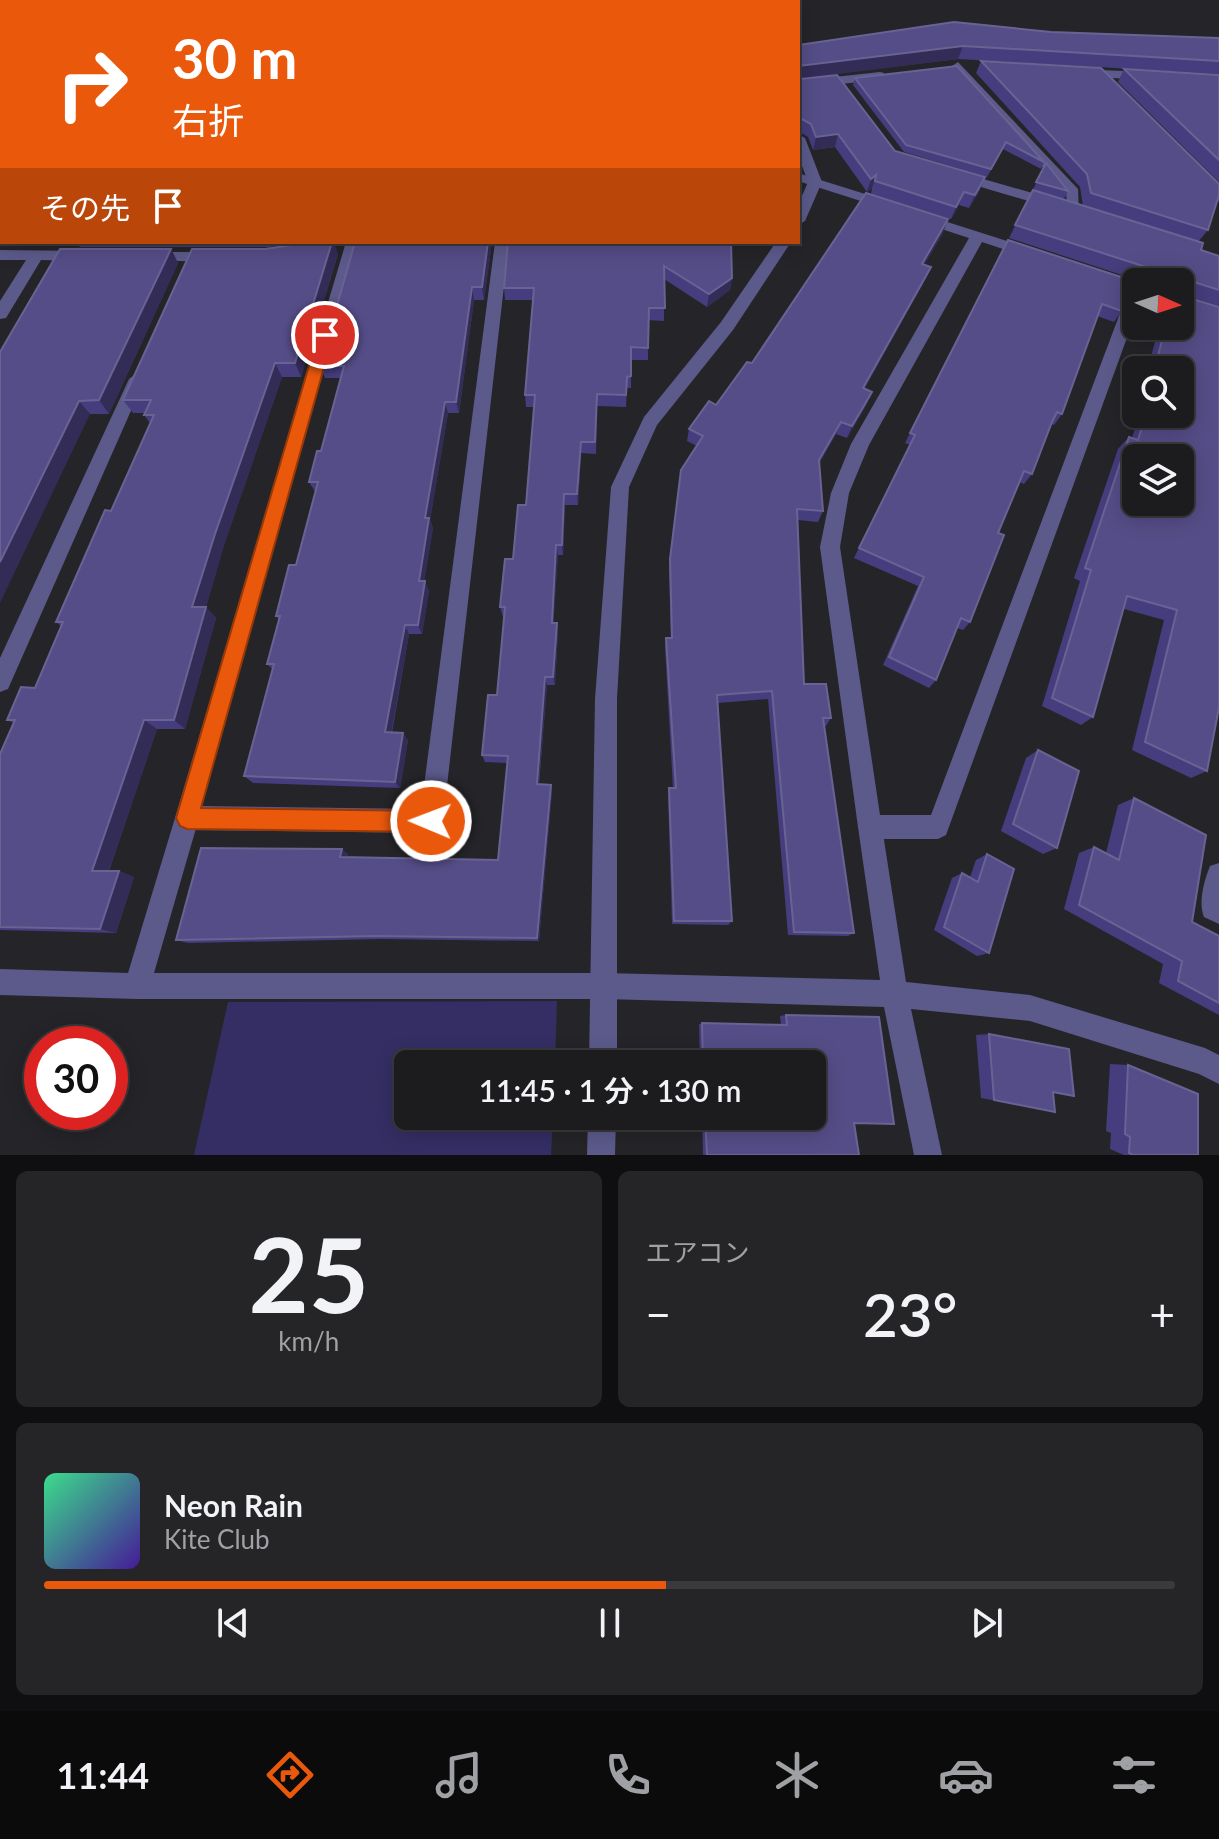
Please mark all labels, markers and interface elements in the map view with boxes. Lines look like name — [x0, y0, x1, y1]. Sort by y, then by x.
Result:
text: 30 m — [172, 24, 297, 91]
icon: right — [40, 32, 144, 136]
text: 右折 — [172, 98, 244, 142]
icon: arrive — [146, 184, 190, 228]
text: その先 — [40, 189, 130, 225]
north arrow — [1122, 268, 1194, 340]
map controls — [1122, 268, 1194, 516]
pin — [291, 301, 359, 369]
icon: arrive — [303, 313, 347, 357]
button: search — [1122, 356, 1194, 428]
button: layers — [1122, 444, 1194, 516]
position arrow — [389, 779, 473, 863]
speed limit sign: 30 — [24, 1026, 128, 1130]
text: 11:45 · 1 分 · 130 m — [479, 1072, 741, 1108]
text: 25 — [248, 1210, 369, 1335]
text: エアコン — [646, 1236, 750, 1268]
text: 23° — [863, 1278, 958, 1350]
text: − — [646, 1288, 671, 1340]
text: + — [1149, 1288, 1175, 1340]
text: km/h — [278, 1325, 339, 1357]
text: Neon Rain — [164, 1487, 303, 1523]
text: Kite Club — [164, 1523, 270, 1555]
icon: previous — [211, 1601, 255, 1645]
icon: pause — [588, 1601, 632, 1645]
icon: next — [965, 1601, 1009, 1645]
icon: directions — [262, 1747, 318, 1803]
icon: music — [431, 1747, 487, 1803]
icon: phone — [600, 1747, 656, 1803]
icon: climate — [769, 1747, 825, 1803]
icon: car — [938, 1747, 994, 1803]
icon: filters — [1106, 1747, 1162, 1803]
text: 11:44 — [56, 1753, 149, 1797]

